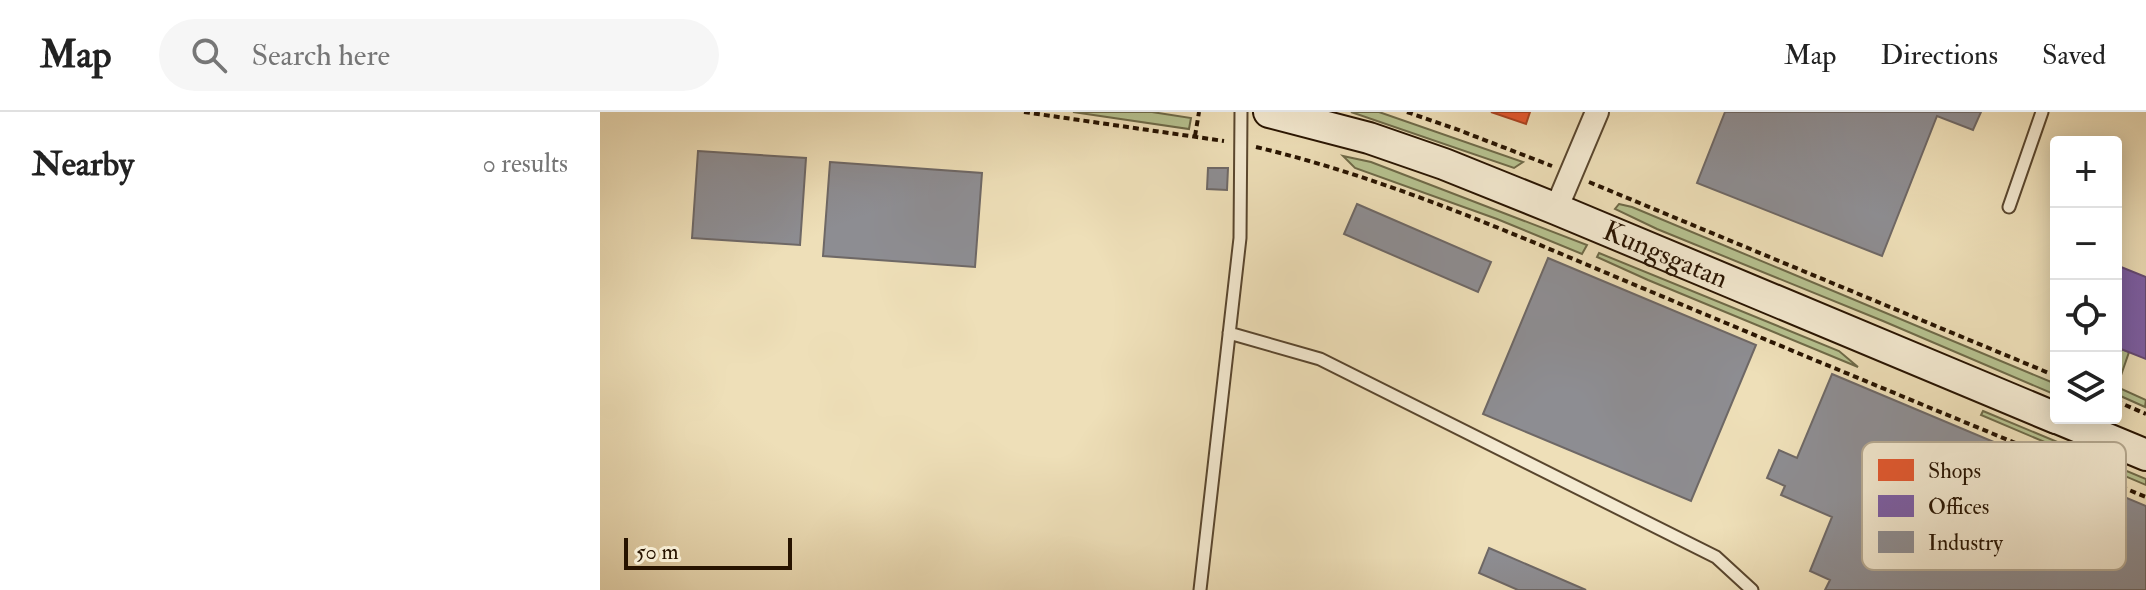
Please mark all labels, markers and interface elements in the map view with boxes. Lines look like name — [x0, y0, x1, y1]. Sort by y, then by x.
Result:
search box — [159, 19, 719, 91]
text: Map — [40, 31, 111, 79]
icon: search — [187, 33, 231, 77]
text: Search here — [251, 37, 390, 74]
text: Map — [1784, 38, 1837, 73]
text: Directions — [1881, 38, 1998, 73]
text: Saved — [2042, 38, 2106, 73]
map controls — [2050, 136, 2122, 424]
button: + — [2050, 136, 2122, 208]
text: Nearby — [32, 143, 134, 186]
text: 0 results — [483, 148, 568, 180]
button: − — [2050, 208, 2122, 280]
street label: Kungsgatan — [1598, 213, 1733, 296]
button: locate — [2050, 280, 2122, 352]
button: layers — [2050, 352, 2122, 424]
legend — [1862, 442, 2126, 570]
text: Shops — [1928, 457, 1981, 486]
text: Offices — [1928, 493, 1989, 521]
text: Industry — [1928, 529, 2003, 557]
scale bar — [624, 534, 792, 570]
text: 50 m — [636, 538, 678, 566]

